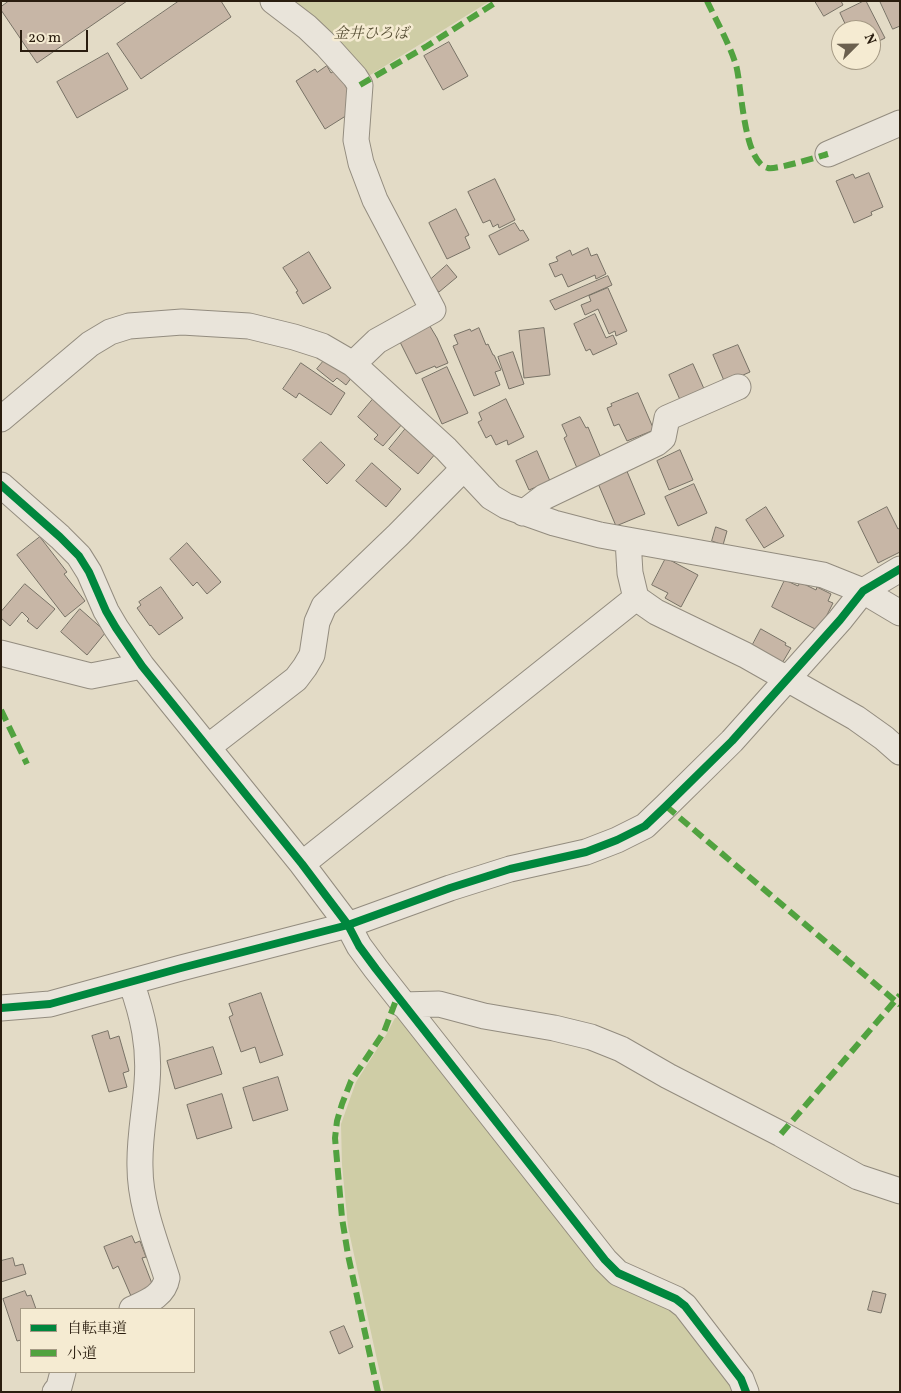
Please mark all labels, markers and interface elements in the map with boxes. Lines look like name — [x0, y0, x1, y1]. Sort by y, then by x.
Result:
scale bar — [22, 20, 90, 52]
north arrow — [831, 20, 881, 70]
park label: 金井ひろば — [334, 26, 408, 44]
text: 20 m — [28, 28, 61, 49]
text: N — [859, 31, 880, 48]
legend — [20, 1308, 195, 1373]
text: 自転車道 — [67, 1319, 127, 1340]
text: 小道 — [67, 1344, 97, 1365]

